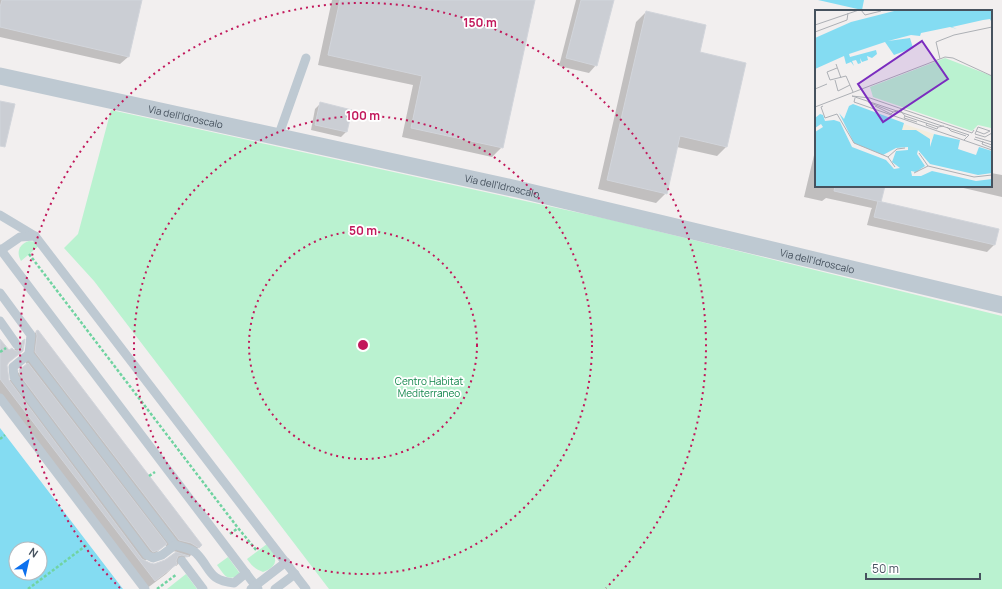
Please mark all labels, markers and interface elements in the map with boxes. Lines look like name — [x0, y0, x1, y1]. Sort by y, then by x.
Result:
inset map — [815, 10, 992, 187]
text: 150 m — [463, 14, 497, 31]
street label: Via dell'Idroscalo — [147, 102, 224, 132]
text: 100 m — [346, 107, 380, 124]
street label: Via dell'Idroscalo — [463, 171, 541, 201]
text: 50 m — [349, 222, 377, 239]
street label: Via dell'Idroscalo — [779, 245, 856, 277]
centre of rings — [356, 338, 370, 352]
park label: Centro Habitat Mediterraneo — [395, 374, 463, 400]
north arrow — [8, 541, 48, 581]
text: N — [26, 544, 41, 561]
scale bar — [866, 555, 980, 581]
text: 50 m — [872, 560, 899, 577]

